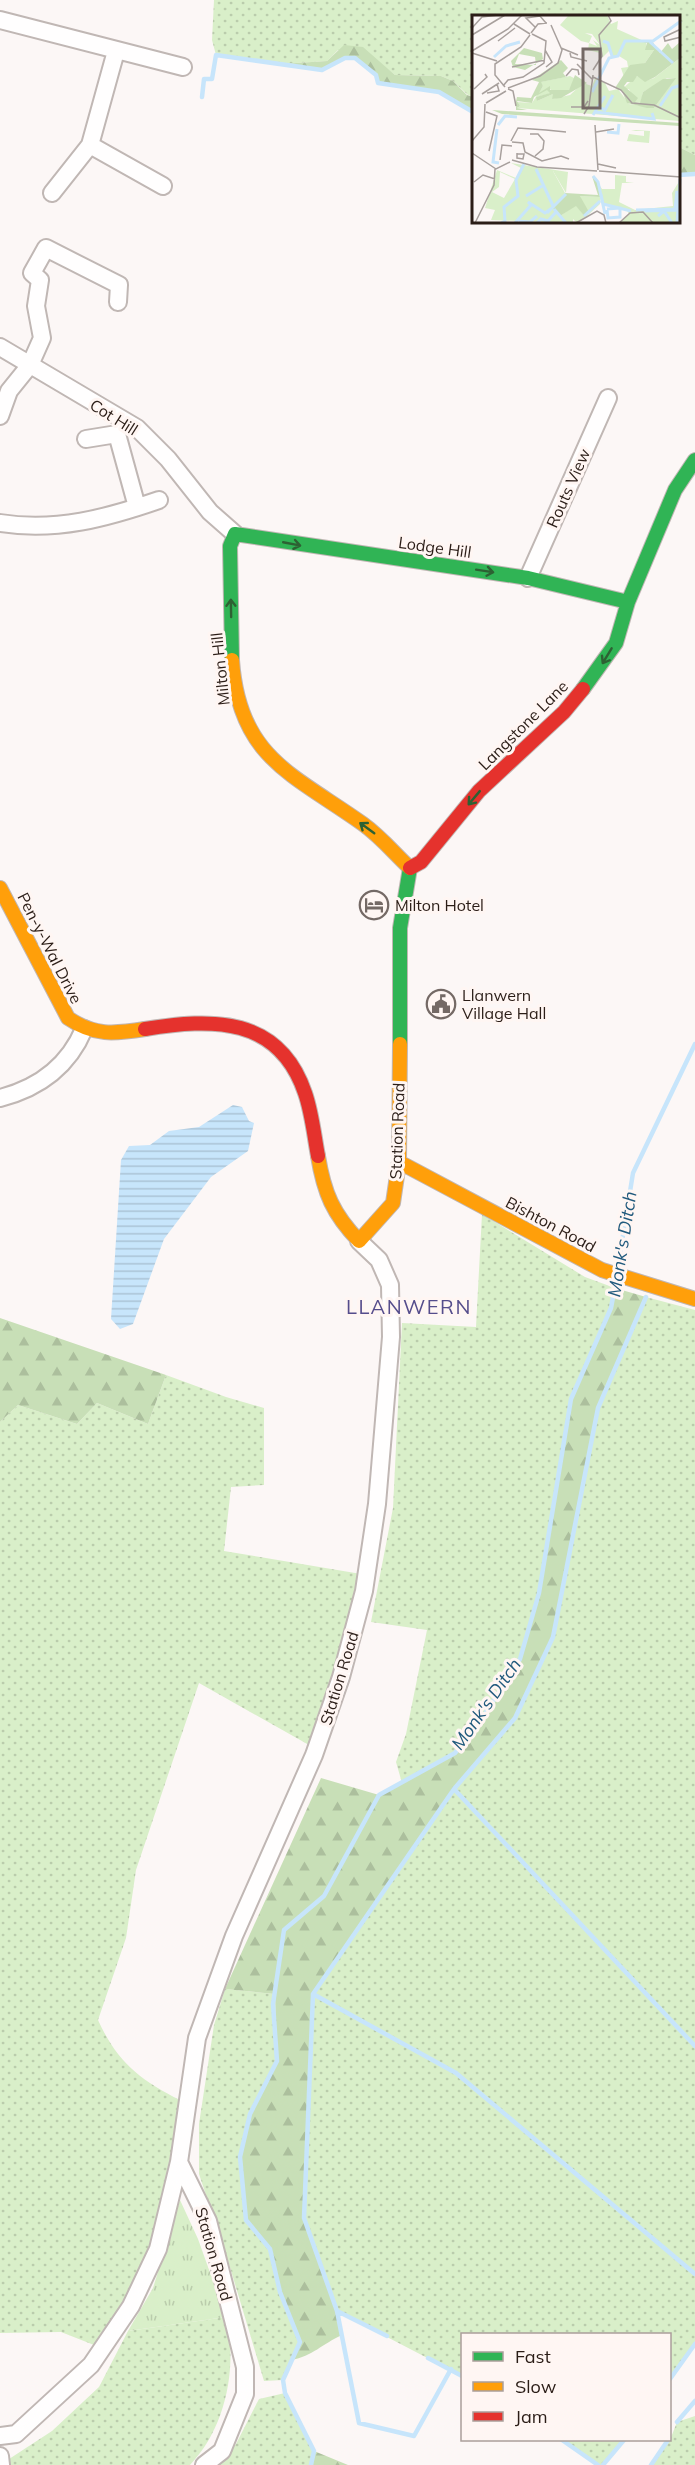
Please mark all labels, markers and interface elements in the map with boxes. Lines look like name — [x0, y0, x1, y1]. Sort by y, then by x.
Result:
inset map — [472, 15, 680, 224]
street label: Cot Hill — [86, 395, 142, 439]
street label: Routs View — [542, 445, 594, 531]
street label: Lodge Hill — [397, 532, 473, 562]
one-way arrow — [282, 539, 302, 550]
one-way arrow — [475, 565, 495, 576]
one-way arrow — [225, 599, 237, 619]
street label: Milton Hill — [206, 632, 234, 706]
one-way arrow — [601, 647, 613, 664]
street label: Langstone Lane — [474, 676, 572, 774]
one-way arrow — [467, 790, 481, 805]
one-way arrow — [360, 821, 376, 834]
street label: Pen-y-Wal Drive — [13, 889, 87, 1007]
hotel icon: Milton Hotel — [358, 889, 390, 921]
place label: Milton Hotel — [395, 895, 484, 915]
place label: Llanwern Village Hall — [462, 985, 546, 1023]
public building icon: Llanwern Village Hall — [425, 988, 457, 1020]
street label: Station Road — [385, 1082, 409, 1180]
water label: Monk's Ditch — [602, 1190, 642, 1298]
street label: Bishton Road — [502, 1192, 600, 1256]
district label: LLANWERN — [346, 1294, 472, 1319]
street label: Station Road — [315, 1629, 363, 1727]
water label: Monk's Ditch — [446, 1654, 526, 1754]
street label: Station Road — [191, 2205, 237, 2303]
legend — [461, 2333, 671, 2441]
text: Fast — [515, 2345, 551, 2368]
text: Slow — [515, 2375, 557, 2398]
text: Jam — [515, 2405, 548, 2428]

